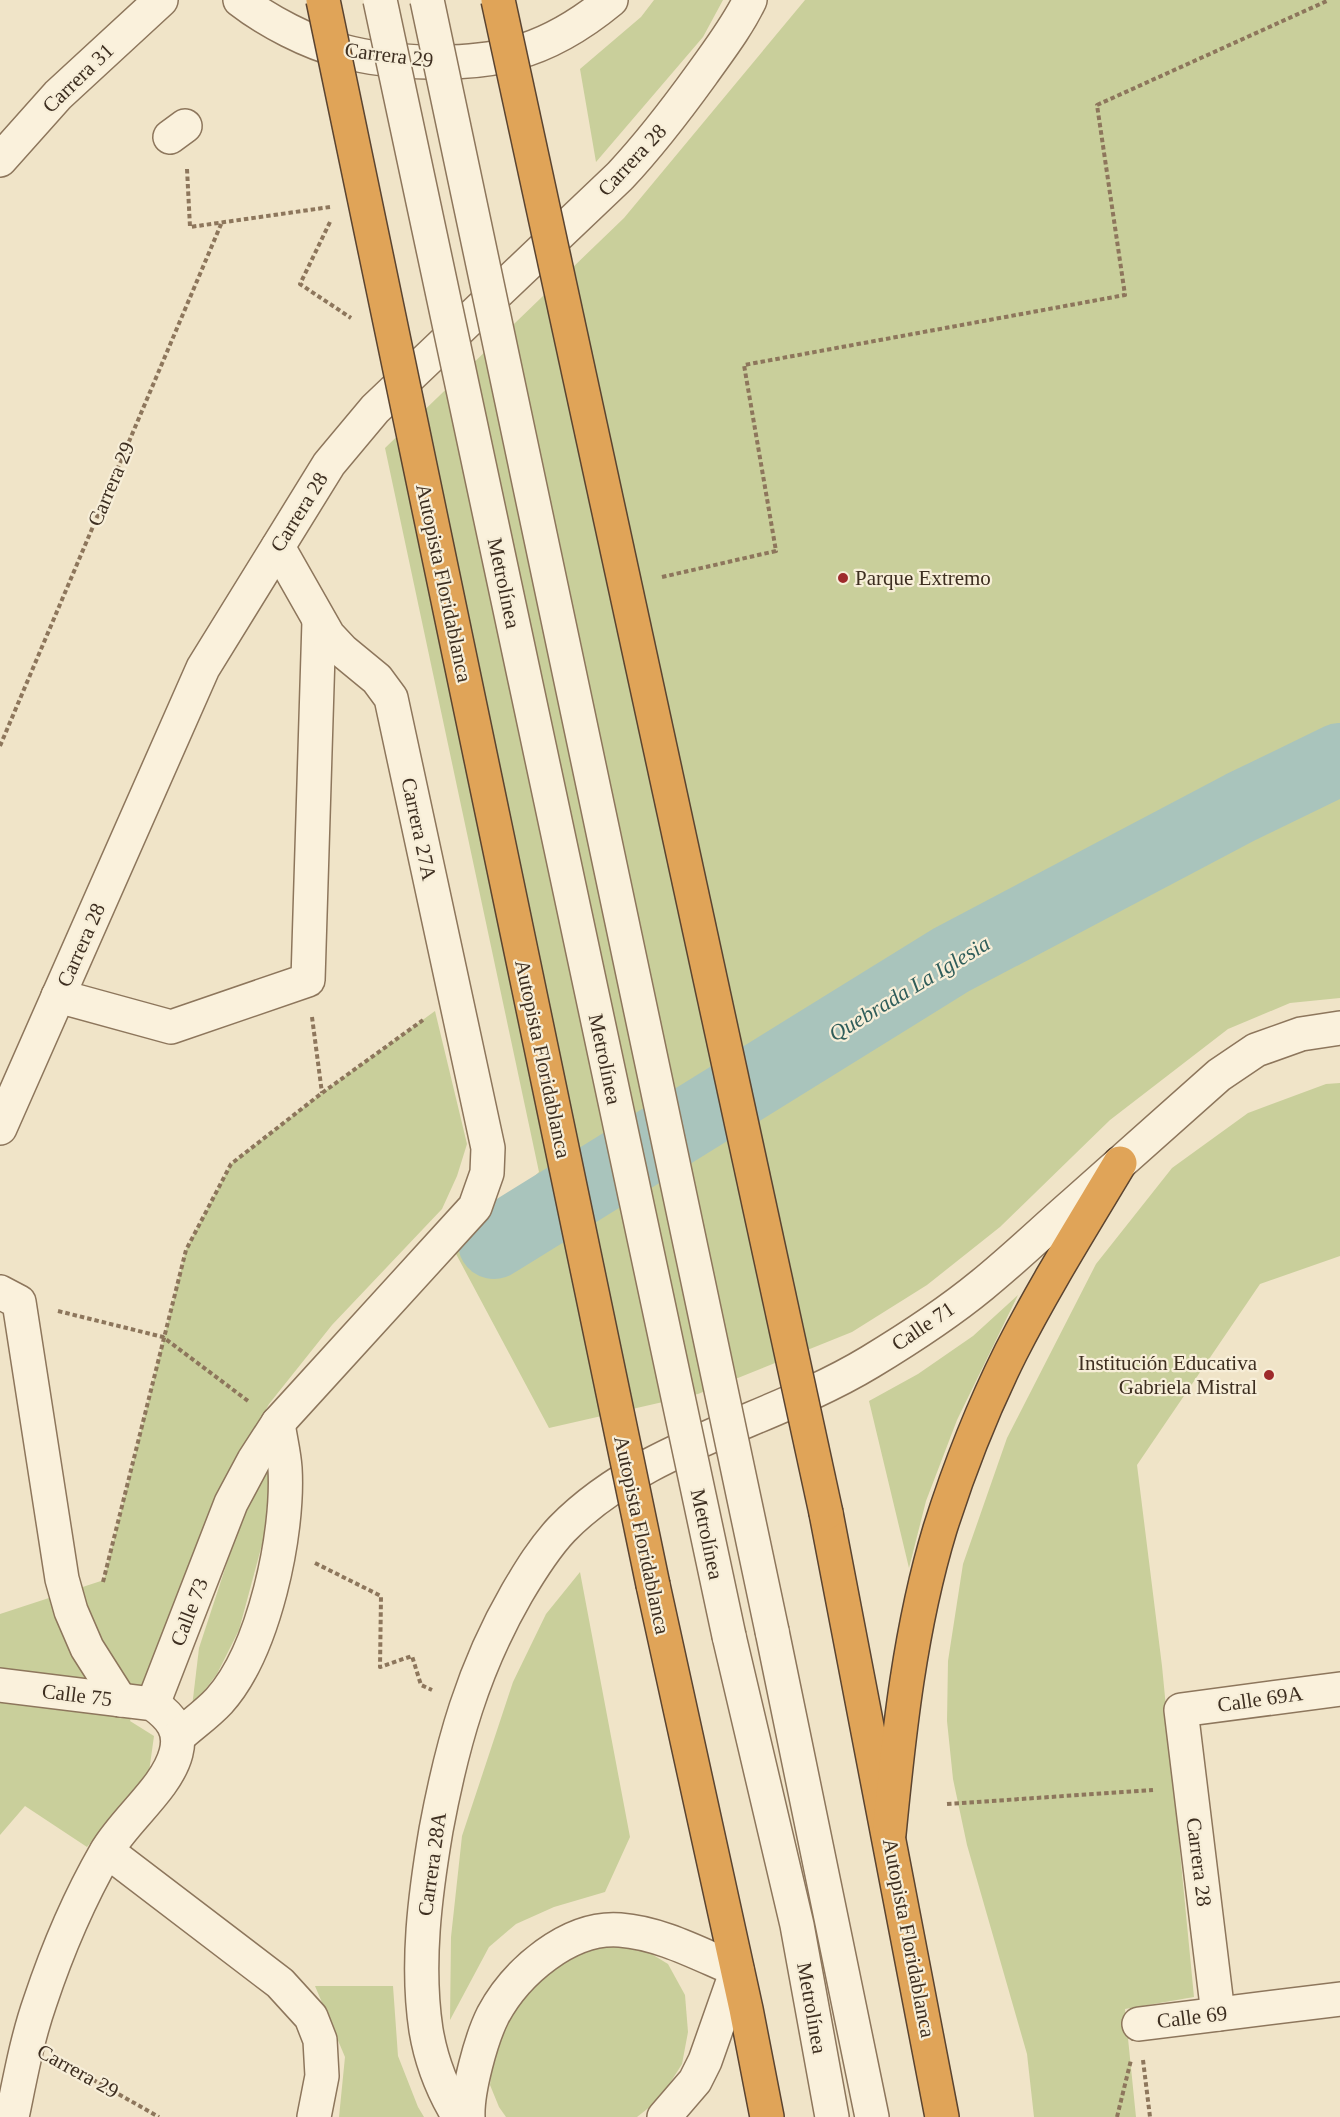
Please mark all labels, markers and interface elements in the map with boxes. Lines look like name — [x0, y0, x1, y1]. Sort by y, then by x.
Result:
street label: Carrera 31 — [38, 38, 118, 118]
street label: Carrera 29 — [343, 38, 435, 72]
street label: Carrera 28 — [593, 119, 671, 201]
street label: Carrera 29 — [83, 438, 139, 530]
street label: Carrera 28 — [265, 468, 333, 556]
street label: Autopista Floridablanca — [411, 482, 477, 685]
street label: Metrolínea — [483, 535, 525, 631]
place label: Parque Extremo — [855, 566, 991, 590]
marker: Parque Extremo — [836, 571, 850, 585]
street label: Carrera 27A — [396, 775, 442, 883]
street label: Carrera 28 — [52, 899, 110, 991]
water label: Quebrada La Iglesia — [824, 931, 994, 1046]
street label: Autopista Floridablanca — [510, 958, 576, 1161]
street label: Metrolínea — [584, 1011, 626, 1107]
street label: Calle 71 — [887, 1296, 959, 1356]
place label: Institución Educativa Gabriela Mistral — [1078, 1351, 1258, 1399]
marker: Institución Educativa Gabriela Mistral — [1262, 1368, 1276, 1382]
street label: Autopista Floridablanca — [609, 1434, 675, 1637]
street label: Metrolínea — [686, 1486, 728, 1582]
street label: Calle 73 — [165, 1575, 213, 1649]
street label: Calle 75 — [41, 1679, 113, 1711]
street label: Calle 69A — [1216, 1681, 1305, 1717]
street label: Carrera 28A — [413, 1810, 451, 1917]
street label: Carrera 28 — [1182, 1816, 1216, 1908]
street label: Autopista Floridablanca — [878, 1836, 940, 2040]
street label: Metrolínea — [792, 1961, 832, 2056]
street label: Calle 69 — [1156, 2001, 1228, 2033]
street label: Carrera 29 — [33, 2039, 123, 2103]

